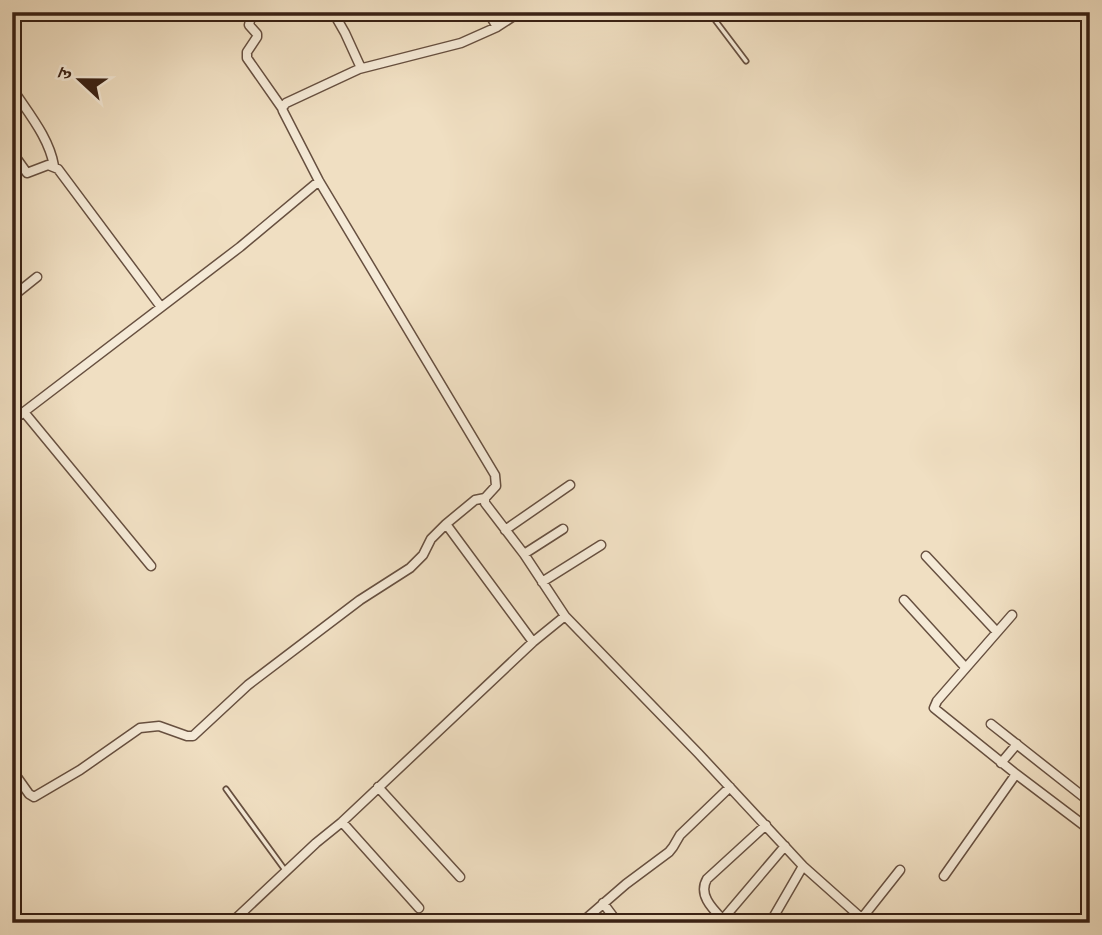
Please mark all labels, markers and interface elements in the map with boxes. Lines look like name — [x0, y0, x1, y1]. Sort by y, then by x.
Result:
north arrow — [46, 46, 116, 116]
text: उ — [51, 64, 78, 84]

